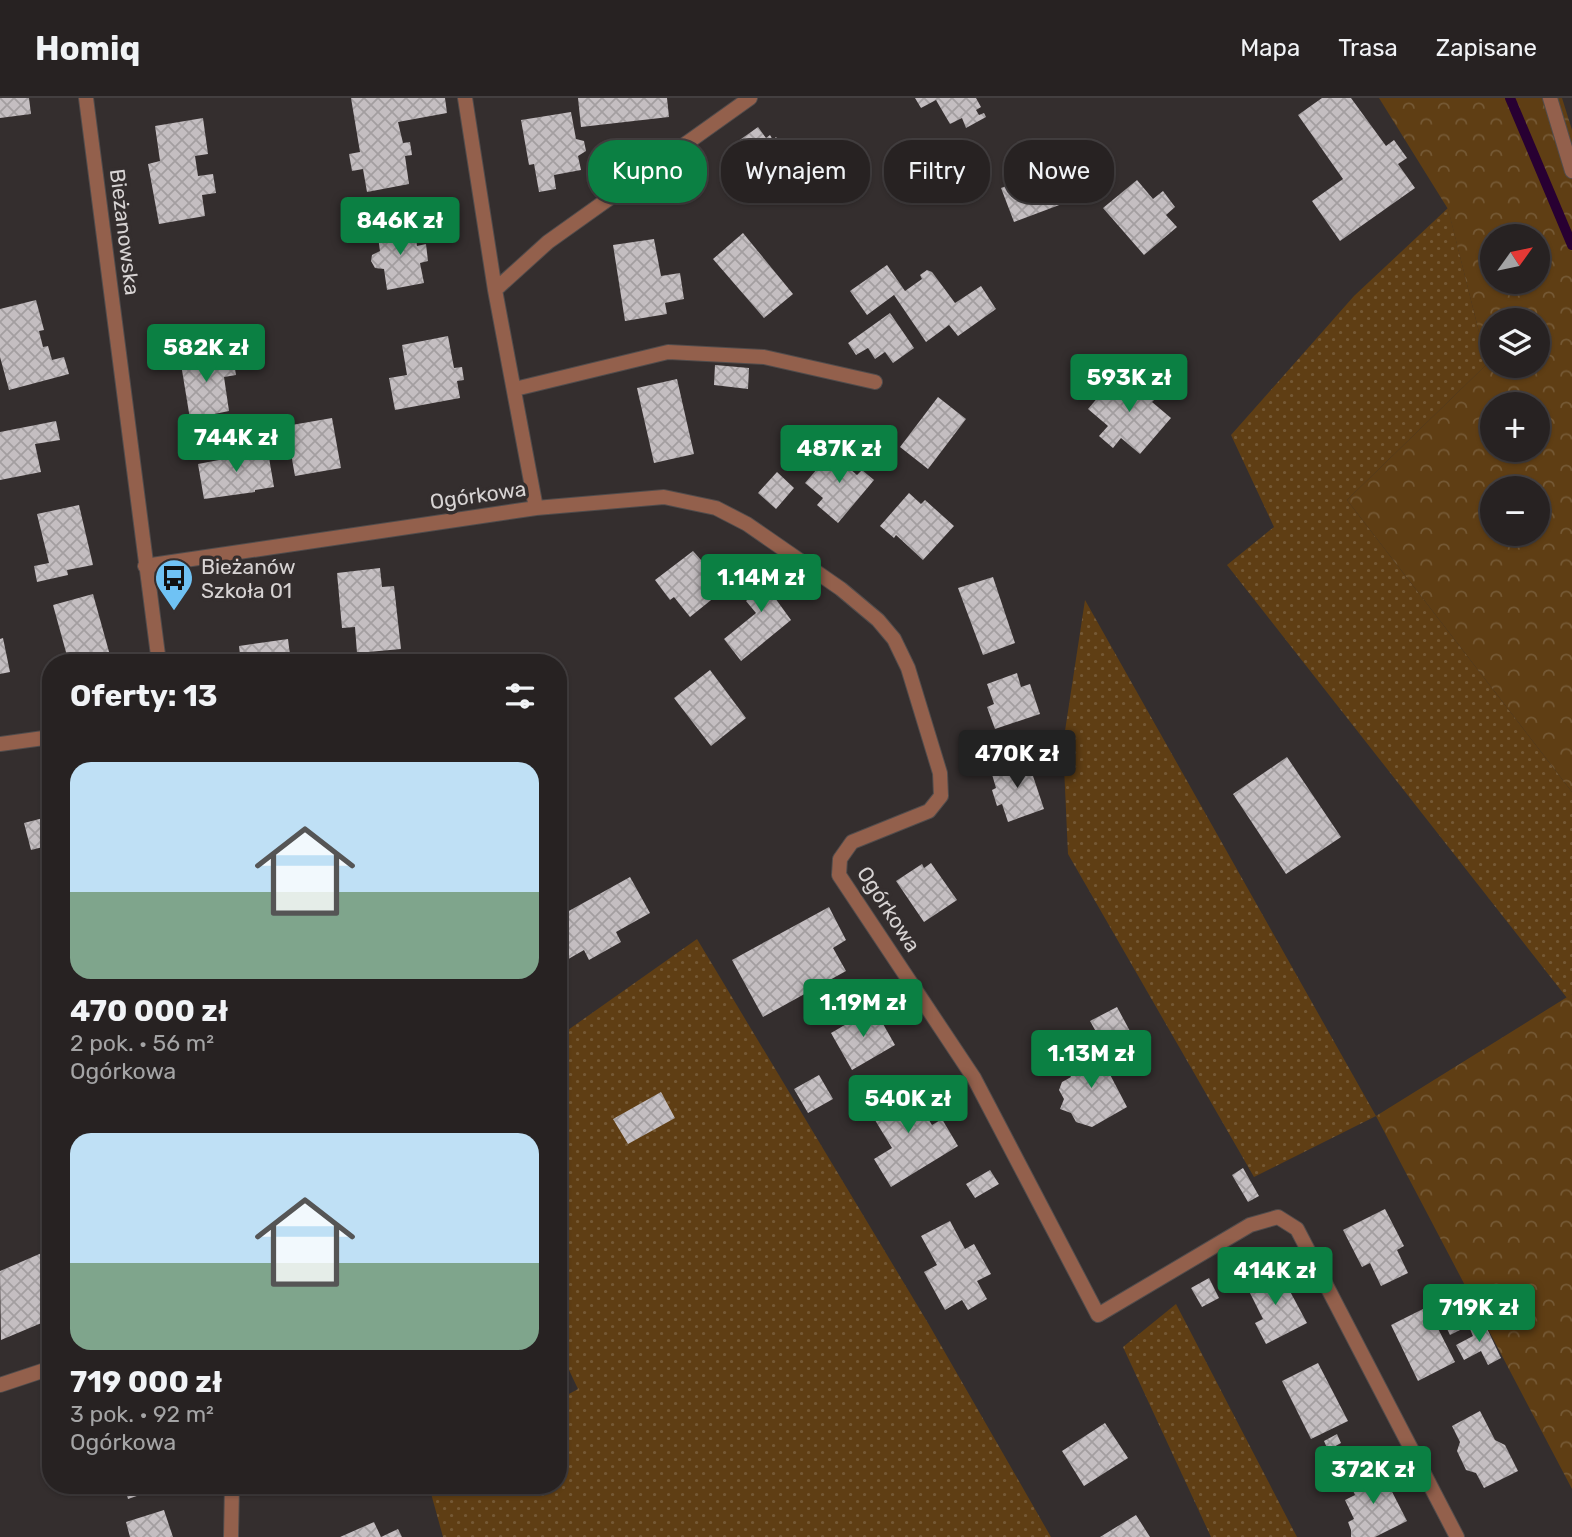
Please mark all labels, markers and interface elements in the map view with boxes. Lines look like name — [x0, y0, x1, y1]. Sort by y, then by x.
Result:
text: Homiq — [35, 29, 140, 68]
text: Mapa — [1240, 34, 1300, 62]
text: Trasa — [1338, 34, 1398, 62]
text: Zapisane — [1436, 34, 1537, 62]
chip: Kupno — [588, 140, 707, 203]
chip: Wynajem — [721, 140, 870, 203]
chip: Filtry — [884, 140, 990, 203]
chip: Nowe — [1004, 140, 1114, 203]
street label: Bieżanowska — [105, 167, 145, 297]
pin: 846K zł — [335, 198, 465, 257]
text: 846K zł — [357, 206, 443, 234]
north arrow — [1480, 224, 1550, 294]
map controls — [1480, 224, 1550, 546]
button: layers — [1480, 308, 1550, 378]
pin: 582K zł — [141, 324, 271, 384]
text: 582K zł — [163, 333, 249, 361]
pin: 593K zł — [1064, 354, 1194, 414]
text: 593K zł — [1086, 363, 1172, 391]
button: + — [1480, 392, 1550, 462]
pin: 744K zł — [171, 414, 301, 474]
text: 744K zł — [194, 423, 278, 451]
pin: 487K zł — [774, 426, 904, 485]
text: 487K zł — [796, 434, 882, 462]
street label: Ogórkowa — [428, 476, 528, 514]
button: − — [1480, 476, 1550, 546]
place label: Bieżanów Szkoła 01 — [201, 554, 296, 603]
pin: 1.14M zł — [689, 554, 833, 614]
bus stop icon: Bieżanów Szkoła 01 — [153, 557, 195, 612]
text: 1.14M zł — [717, 563, 805, 591]
icon: filters — [501, 677, 539, 715]
text: Oferty: 13 — [70, 678, 218, 714]
pin: 470K zł — [952, 730, 1082, 790]
text: 470K zł — [975, 739, 1059, 767]
icon: home — [242, 808, 368, 934]
street label: Ogórkowa — [852, 862, 926, 956]
pin: 1.19M zł — [791, 979, 935, 1039]
text: 1.19M zł — [819, 988, 907, 1016]
text: 470 000 zł — [70, 993, 228, 1029]
text: 2 pok. · 56 m² — [70, 1029, 214, 1057]
pin: 1.13M zł — [1019, 1030, 1163, 1090]
text: 1.13M zł — [1047, 1039, 1135, 1067]
text: Ogórkowa — [70, 1057, 176, 1085]
pin: 540K zł — [843, 1076, 973, 1135]
text: 540K zł — [865, 1084, 951, 1112]
icon: home — [242, 1179, 368, 1305]
pin: 414K zł — [1210, 1248, 1340, 1307]
text: 414K zł — [1234, 1256, 1316, 1284]
pin: 719K zł — [1414, 1284, 1544, 1344]
text: 719K zł — [1439, 1293, 1519, 1321]
text: 719 000 zł — [70, 1364, 222, 1400]
text: 3 pok. · 92 m² — [70, 1400, 214, 1428]
text: Ogórkowa — [70, 1428, 176, 1456]
pin: 372K zł — [1308, 1446, 1438, 1506]
text: 372K zł — [1331, 1455, 1415, 1483]

